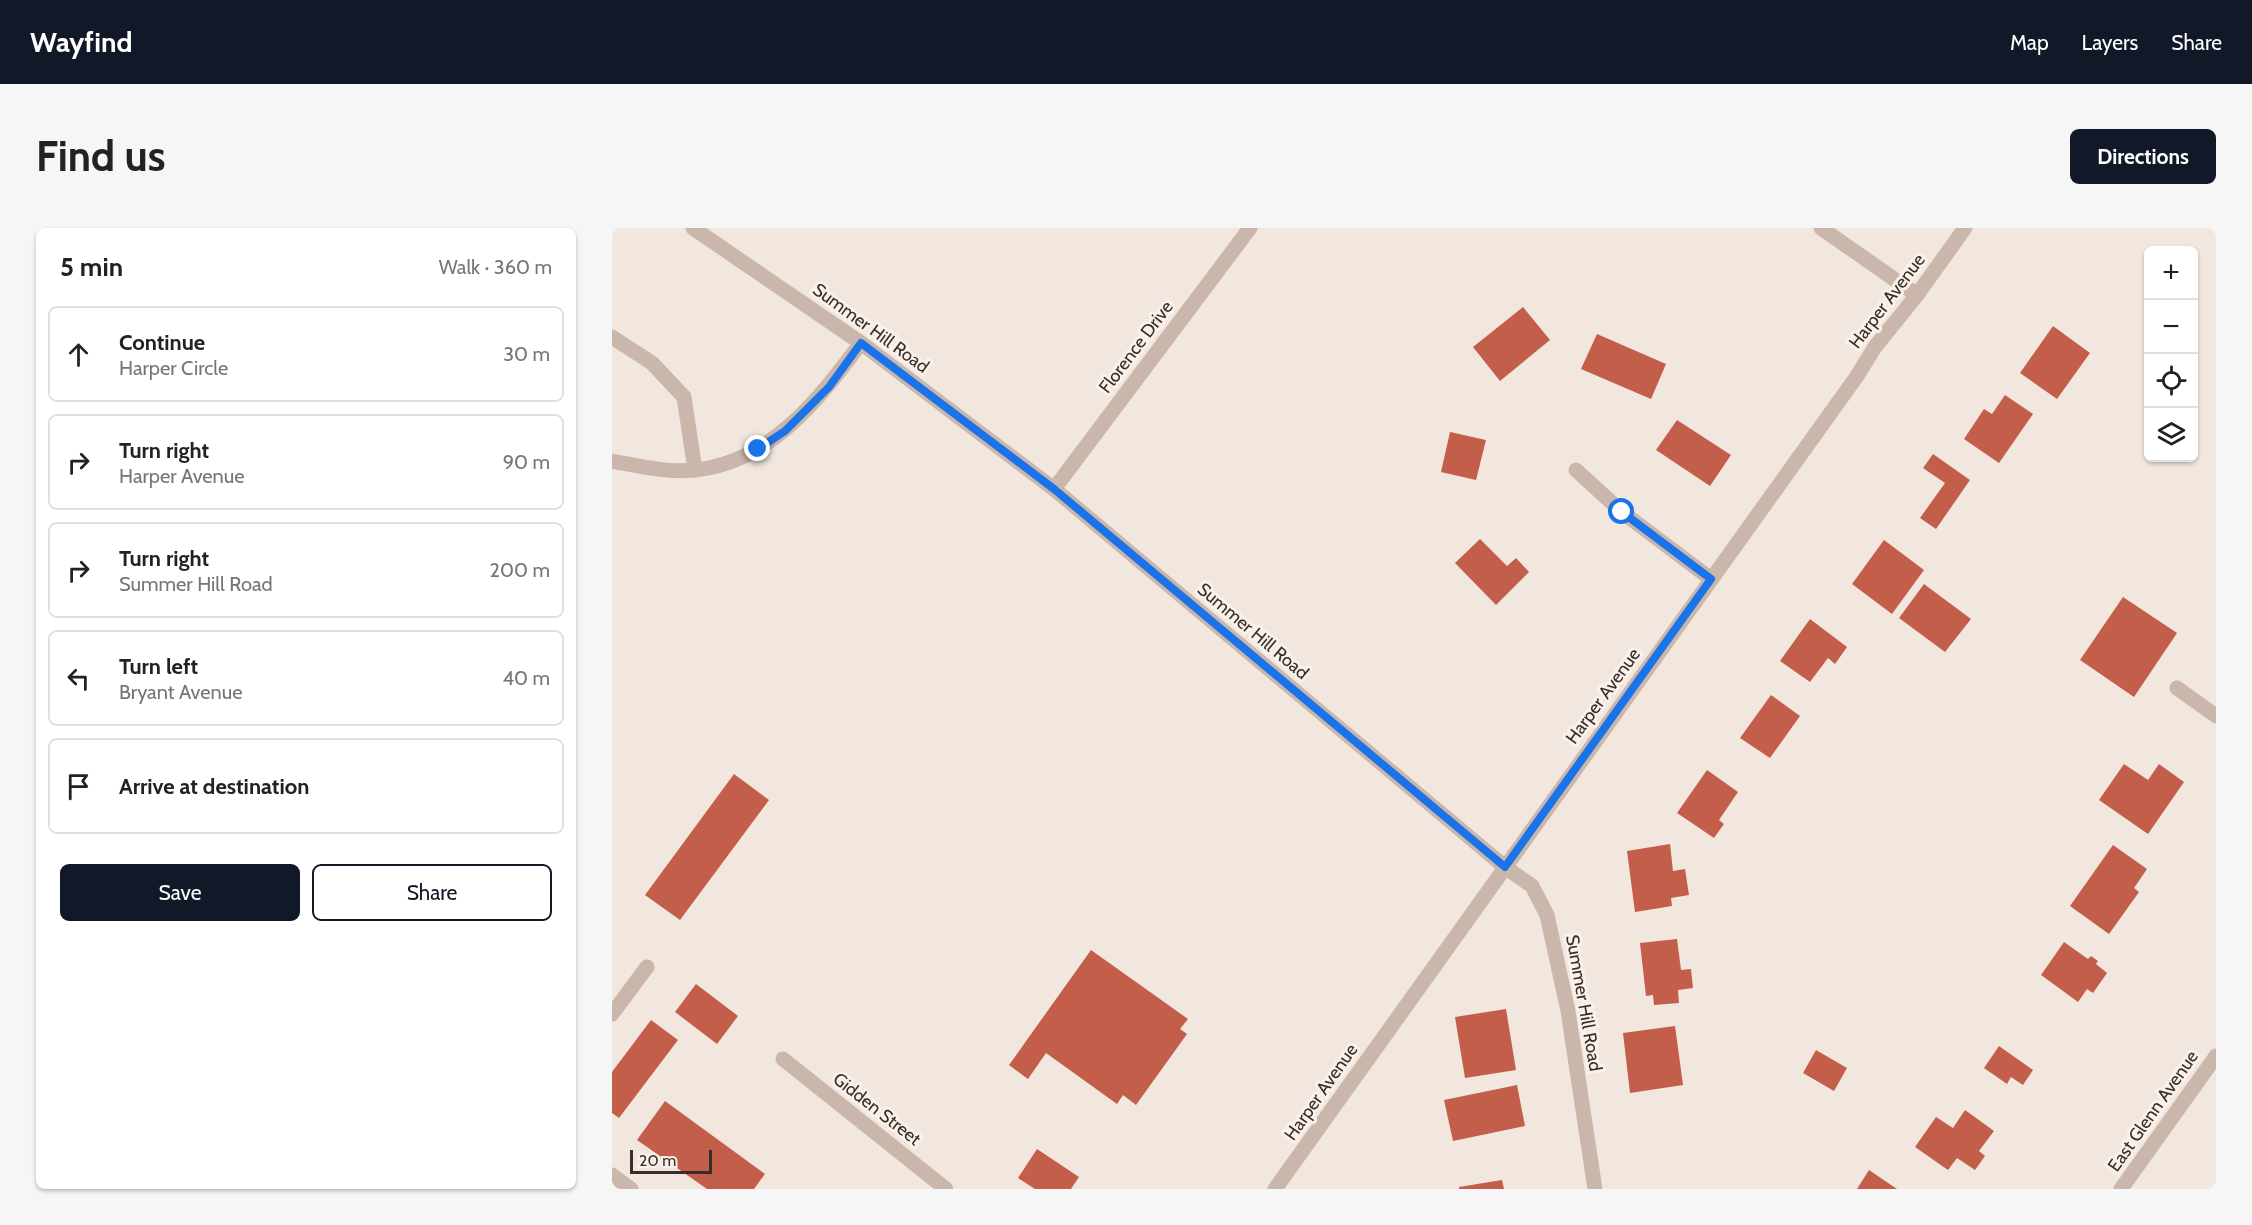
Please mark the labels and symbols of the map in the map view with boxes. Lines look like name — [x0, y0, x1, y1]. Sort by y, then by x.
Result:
street label: Harper Avenue — [1844, 249, 1930, 353]
street label: Summer Hill Road — [809, 278, 933, 378]
street label: Florence Drive — [1094, 296, 1178, 398]
route end — [744, 435, 770, 461]
route start — [1608, 498, 1634, 524]
street label: Summer Hill Road — [1193, 578, 1313, 684]
street label: Harper Avenue — [1561, 644, 1645, 748]
street label: Summer Hill Road — [1561, 933, 1607, 1073]
street label: Harper Avenue — [1280, 1039, 1362, 1145]
street label: East Glenn Avenue — [2103, 1046, 2203, 1176]
street label: Gidden Street — [829, 1068, 925, 1150]
scale bar — [630, 1147, 712, 1174]

